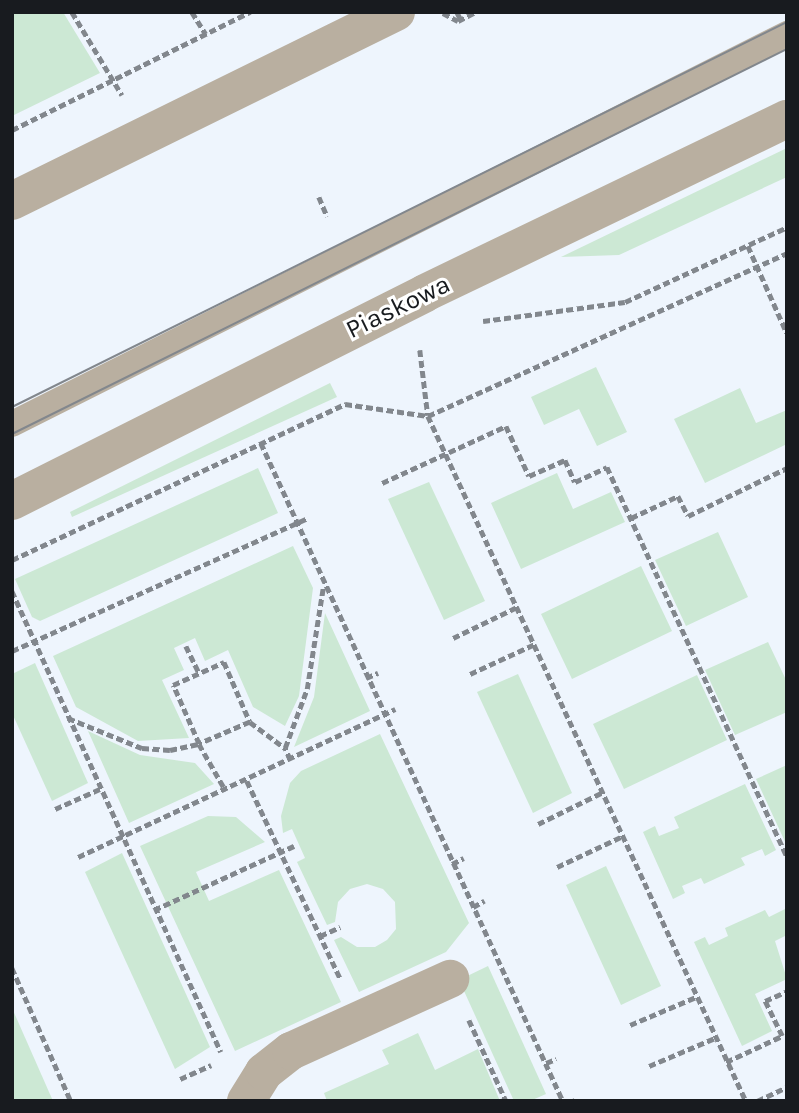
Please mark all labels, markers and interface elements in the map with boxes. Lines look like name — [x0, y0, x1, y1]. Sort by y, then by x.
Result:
street label: Piaskowa — [341, 268, 455, 346]

